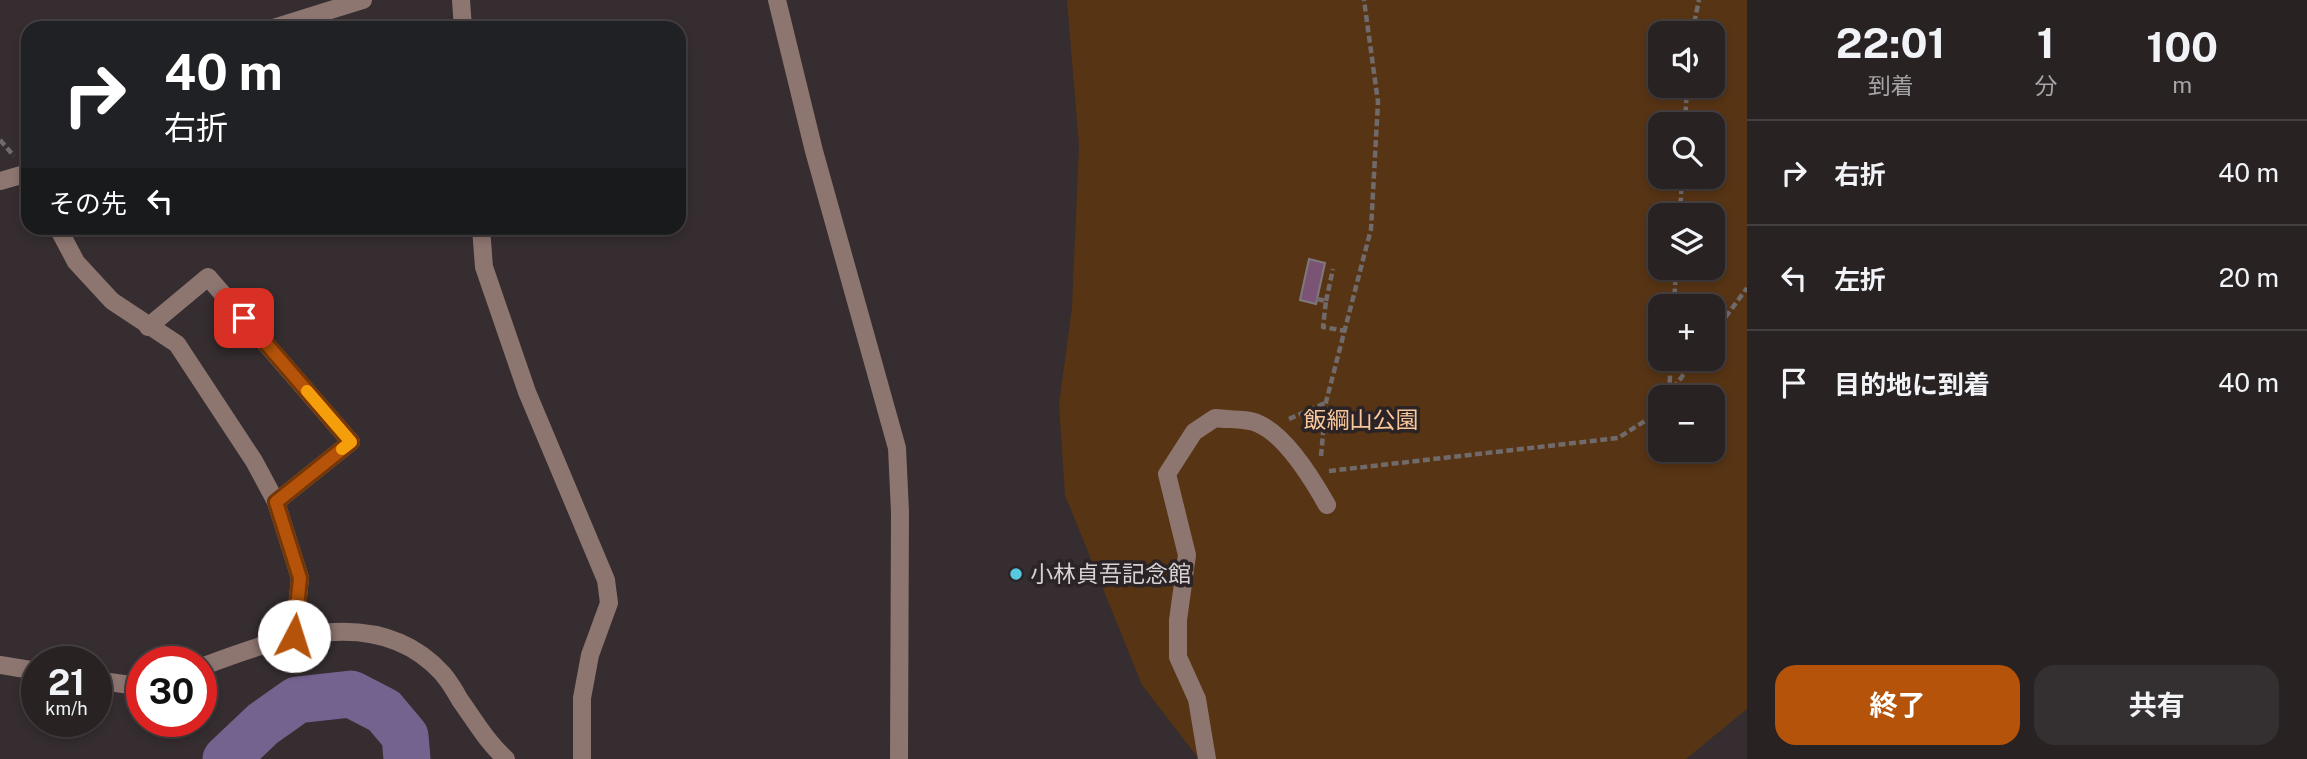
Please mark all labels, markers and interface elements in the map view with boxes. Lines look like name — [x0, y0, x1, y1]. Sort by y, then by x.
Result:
text: 22:01 — [1836, 18, 1946, 67]
text: 1 — [2037, 18, 2055, 67]
map controls — [1648, 21, 1725, 462]
button: sound — [1648, 21, 1725, 98]
text: 100 — [2146, 22, 2218, 71]
text: 40 m — [164, 43, 283, 101]
icon: right — [49, 49, 140, 140]
text: m — [2172, 71, 2192, 98]
text: 到着 — [1868, 72, 1914, 99]
text: 分 — [2034, 72, 2057, 99]
text: 右折 — [164, 109, 228, 146]
button: search — [1648, 112, 1725, 189]
icon: right — [1775, 154, 1813, 192]
text: 40 m — [2218, 157, 2279, 188]
text: 右折 — [1834, 159, 1886, 190]
icon: left — [141, 182, 179, 220]
text: その先 — [49, 188, 127, 219]
button: layers — [1648, 203, 1725, 280]
icon: left — [1775, 259, 1813, 297]
text: 20 m — [2219, 262, 2279, 293]
text: 左折 — [1834, 264, 1886, 295]
pin — [214, 288, 274, 348]
button: + — [1648, 294, 1725, 371]
icon: arrive — [225, 299, 263, 337]
icon: arrive — [1775, 364, 1813, 402]
text: 40 m — [2218, 367, 2279, 398]
text: 目的地に到着 — [1834, 369, 1990, 400]
button: − — [1648, 385, 1725, 462]
park label: 飯綱山公園 — [1304, 406, 1419, 433]
place label: 小林貞吾記念館 — [1030, 560, 1191, 587]
marker: 小林貞吾記念館 — [1008, 566, 1024, 582]
position arrow — [257, 599, 331, 673]
speed limit sign: 30 — [126, 646, 217, 737]
text: 21 — [48, 662, 85, 703]
button: 終了 — [1775, 665, 2020, 745]
button: 共有 — [2034, 665, 2279, 745]
text: km/h — [45, 698, 88, 719]

